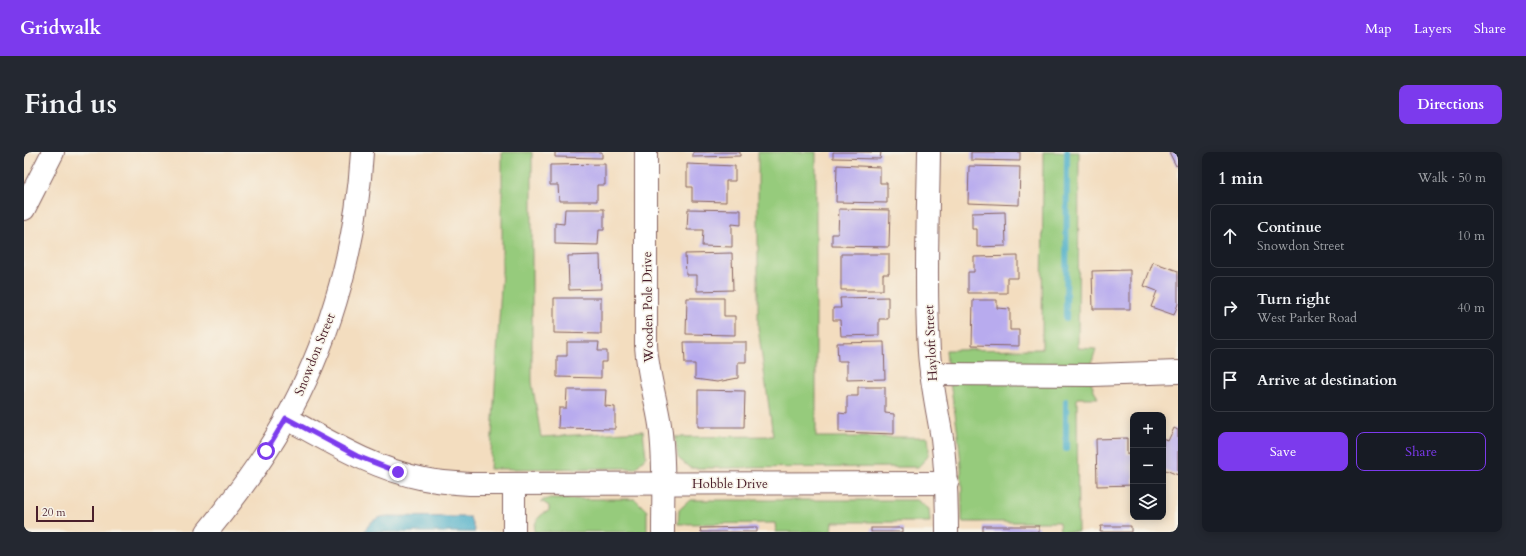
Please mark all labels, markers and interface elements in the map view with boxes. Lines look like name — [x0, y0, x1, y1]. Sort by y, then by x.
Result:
text: Gridwalk — [20, 15, 101, 41]
text: Map — [1365, 19, 1392, 38]
text: Layers — [1414, 19, 1452, 38]
text: Share — [1474, 19, 1506, 38]
text: Find us — [24, 85, 117, 123]
button: Directions — [1399, 85, 1502, 124]
text: 1 min — [1218, 167, 1263, 190]
text: Walk · 50 m — [1418, 169, 1486, 187]
text: Continue — [1257, 217, 1322, 237]
icon: ahead — [1219, 225, 1241, 247]
text: 10 m — [1457, 227, 1485, 245]
text: Snowdon Street — [1257, 237, 1344, 255]
street label: Wooden Pole Drive — [638, 251, 658, 364]
text: Turn right — [1257, 289, 1330, 309]
icon: right — [1219, 297, 1241, 319]
text: 40 m — [1457, 299, 1485, 317]
street label: Hayloft Street — [920, 304, 942, 382]
text: West Parker Road — [1257, 309, 1357, 327]
street label: Snowdon Street — [290, 310, 340, 398]
icon: arrive — [1219, 369, 1241, 391]
text: Arrive at destination — [1257, 370, 1397, 390]
map controls — [1130, 412, 1166, 520]
button: + — [1130, 412, 1166, 448]
button: Save — [1218, 432, 1348, 471]
button: Share — [1356, 432, 1486, 471]
route start — [257, 442, 275, 460]
button: − — [1130, 448, 1166, 484]
route end — [389, 463, 407, 481]
street label: Hobble Drive — [692, 475, 768, 493]
button: layers — [1130, 484, 1166, 520]
scale bar — [36, 504, 94, 523]
text: 20 m — [42, 505, 66, 520]

